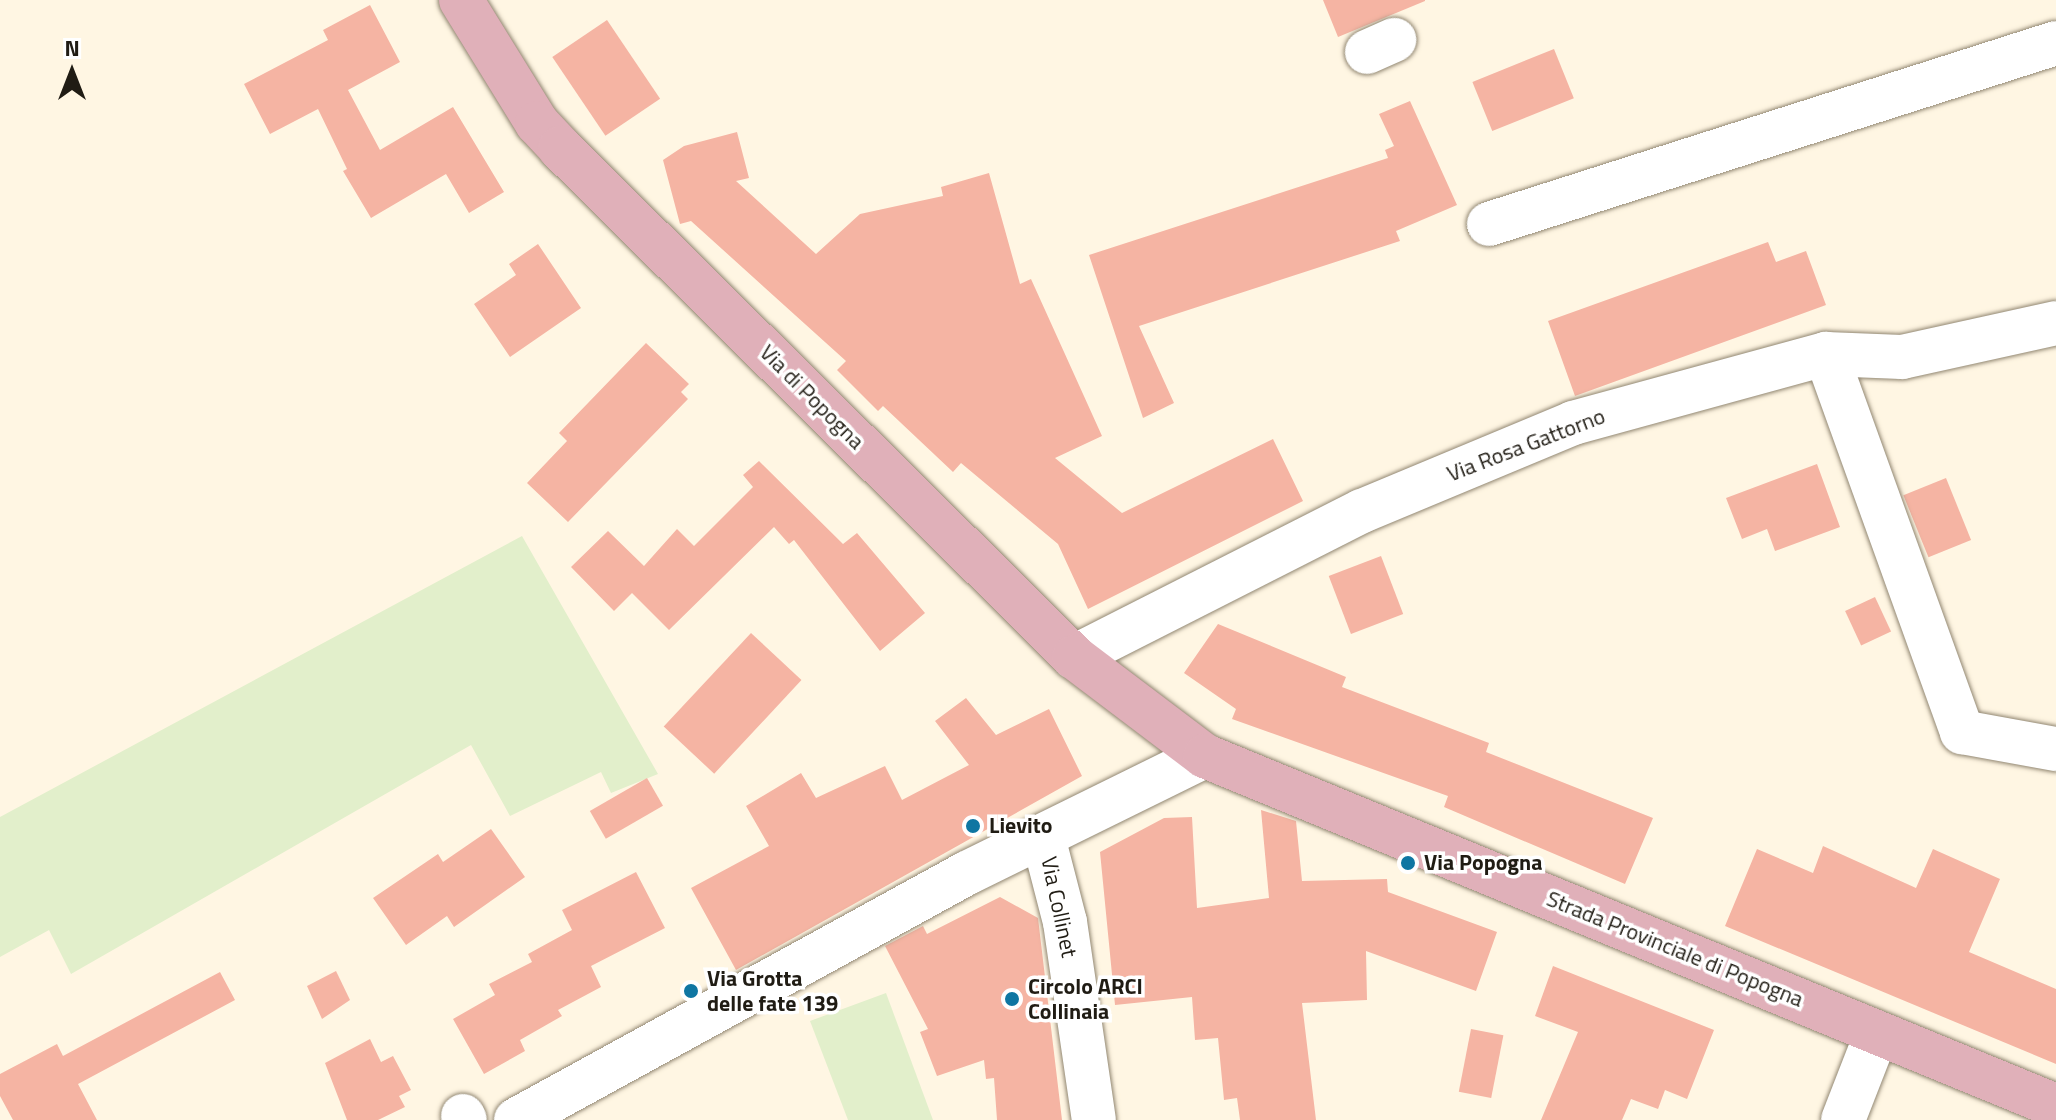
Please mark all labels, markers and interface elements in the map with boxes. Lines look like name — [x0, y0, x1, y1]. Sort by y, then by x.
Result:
text: N — [64, 31, 80, 65]
north arrow — [32, 32, 112, 112]
street label: Via di Popogna — [754, 339, 870, 455]
street label: Via Rosa Gattorno — [1443, 403, 1609, 487]
place label: Lievito — [989, 813, 1052, 839]
marker: Lievito — [964, 817, 982, 835]
place label: Via Popogna — [1424, 850, 1543, 876]
street label: Via Collinet — [1035, 854, 1083, 960]
marker: Via Popogna — [1399, 854, 1417, 872]
street label: Strada Provinciale di Popogna — [1543, 885, 1807, 1013]
place label: Via Grotta delle fate 139 — [707, 965, 838, 1016]
place label: Circolo ARCI Collinaia — [1028, 973, 1143, 1024]
marker: Via Grotta delle fate 139 — [682, 982, 700, 1000]
marker: Circolo ARCI Collinaia — [1003, 990, 1021, 1008]

